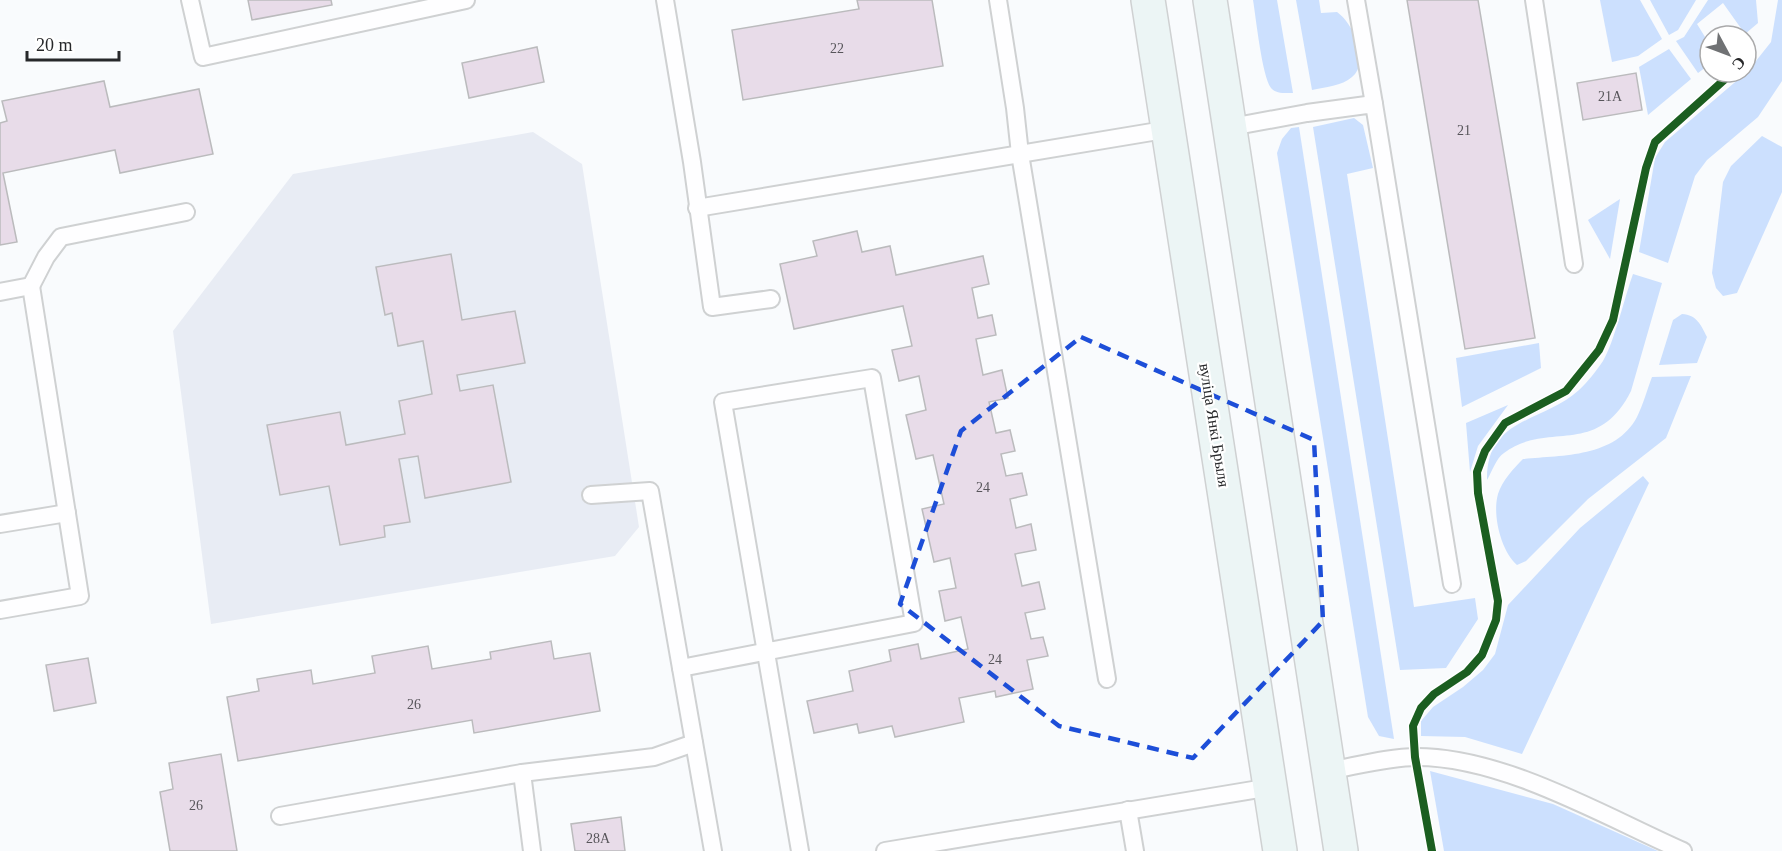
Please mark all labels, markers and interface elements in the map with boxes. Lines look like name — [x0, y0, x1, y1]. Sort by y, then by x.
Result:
scale bar — [27, 24, 118, 62]
north arrow — [1698, 24, 1758, 84]
text: 20 m — [36, 35, 73, 55]
house number: 22 — [830, 41, 844, 56]
text: С — [1729, 54, 1749, 73]
house number: 21А — [1598, 89, 1623, 104]
house number: 21 — [1457, 123, 1471, 138]
street label: вуліца Янкі Брыля — [1195, 362, 1233, 489]
house number: 24 — [976, 480, 990, 495]
house number: 24 — [988, 652, 1002, 667]
house number: 26 — [407, 697, 421, 712]
house number: 26 — [189, 798, 203, 813]
house number: 28А — [586, 831, 611, 846]

